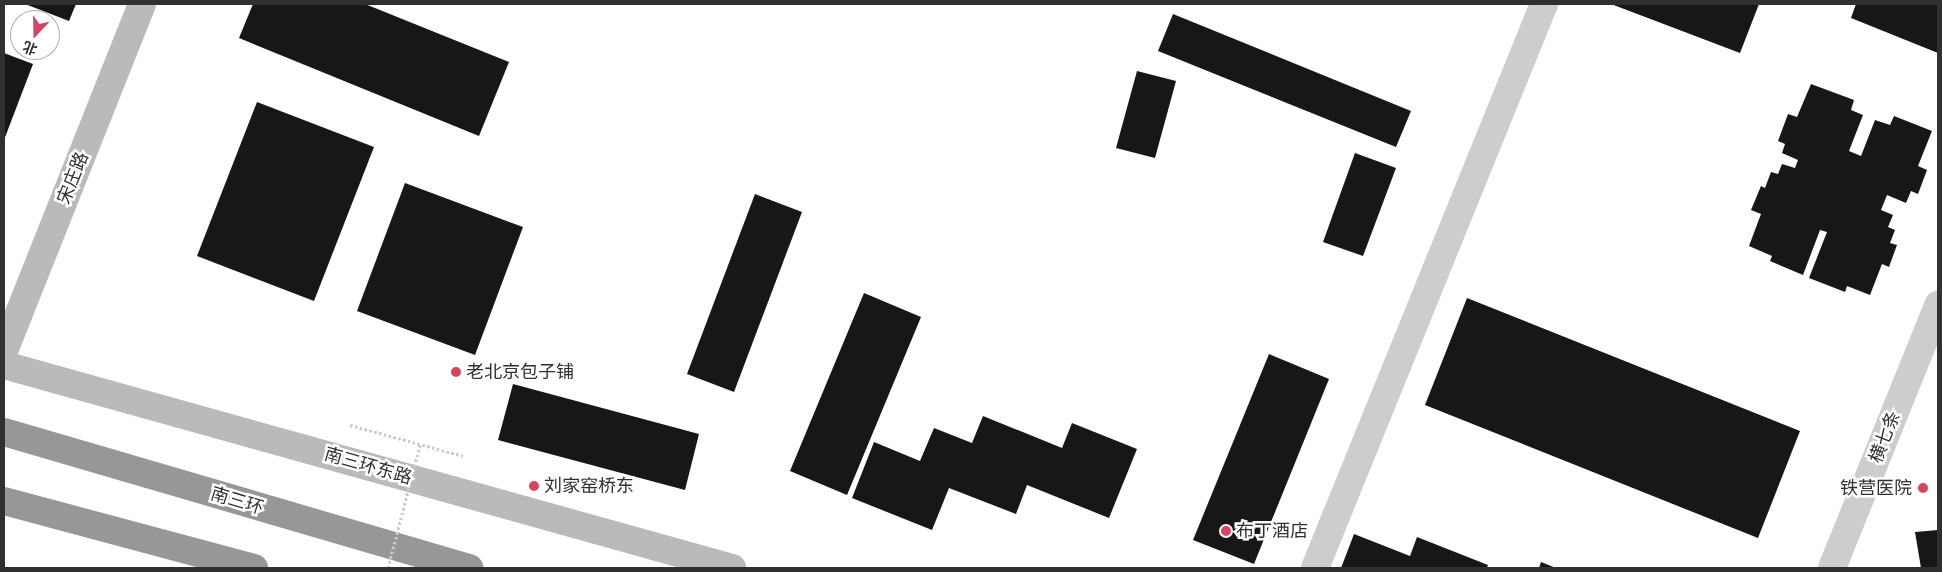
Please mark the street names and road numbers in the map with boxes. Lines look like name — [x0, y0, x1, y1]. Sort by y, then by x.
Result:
street label: 宋庄路 — [53, 149, 93, 207]
street label: 横七条 — [1865, 408, 1905, 466]
street label: 南三环东路 — [322, 443, 414, 489]
street label: 南三环 — [208, 483, 266, 519]

